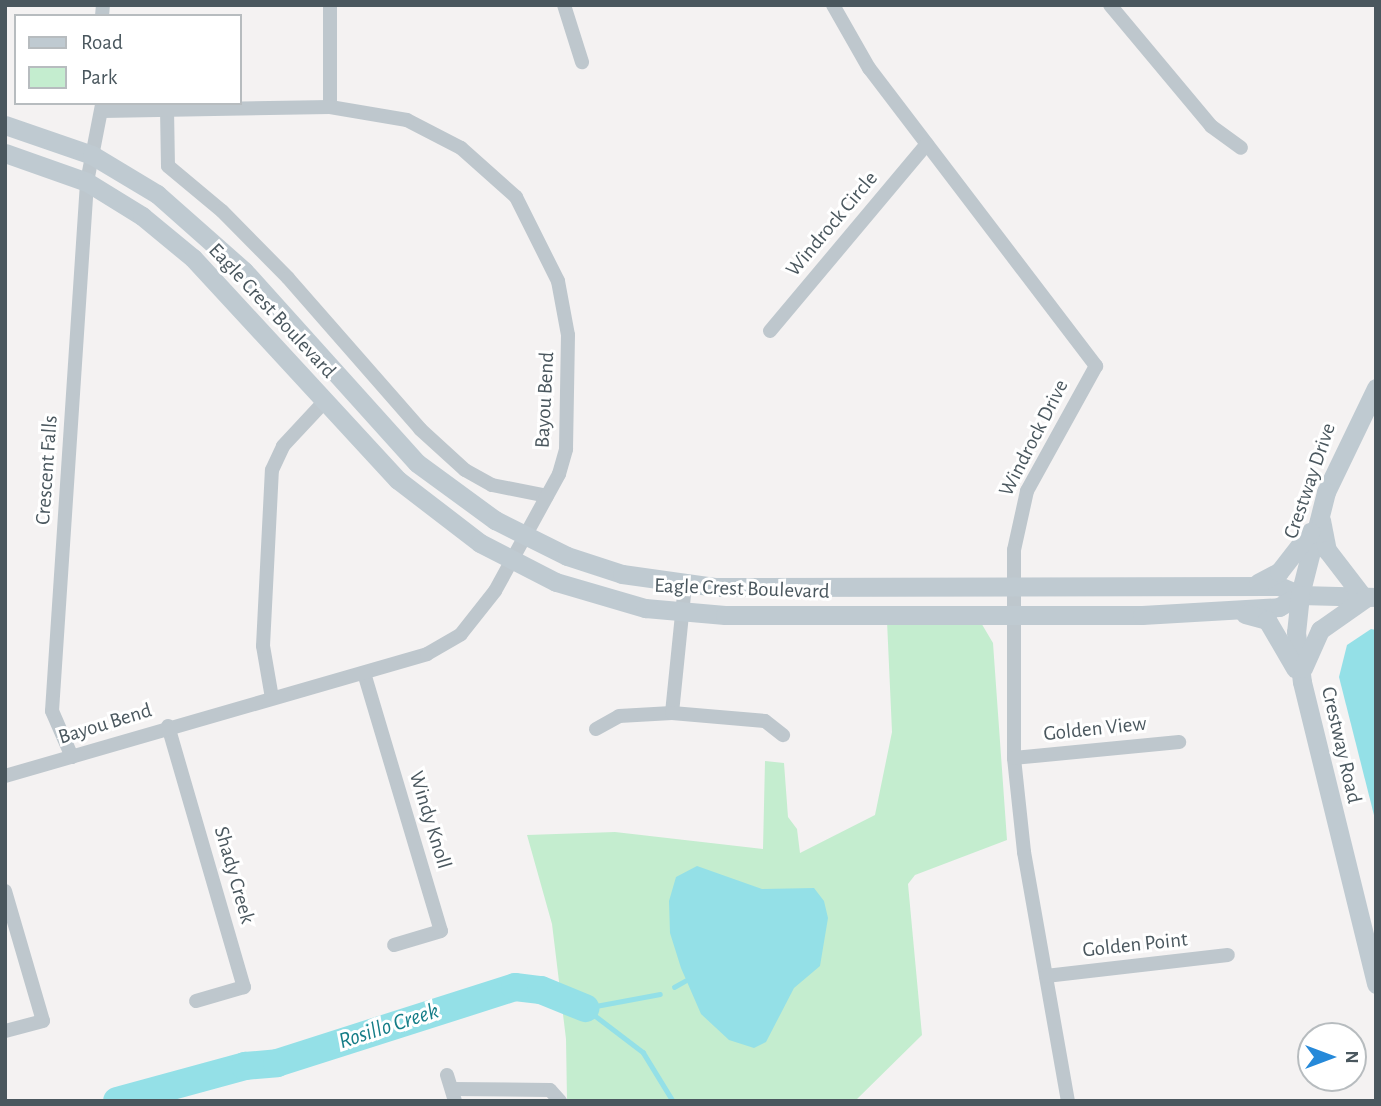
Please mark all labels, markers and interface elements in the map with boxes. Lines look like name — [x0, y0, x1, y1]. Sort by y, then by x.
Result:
legend — [14, 14, 242, 105]
text: Road — [81, 32, 123, 53]
text: Park — [81, 67, 117, 88]
street label: Windrock Circle — [781, 166, 883, 282]
street label: Eagle Crest Boulevard — [203, 238, 341, 384]
street label: Bayou Bend — [530, 351, 560, 449]
street label: Windrock Drive — [994, 376, 1074, 500]
street label: Crescent Falls — [31, 414, 63, 526]
street label: Crestway Drive — [1278, 420, 1342, 542]
street label: Eagle Crest Boulevard — [654, 573, 830, 605]
street label: Crestway Road — [1315, 684, 1367, 806]
street label: Bayou Bend — [55, 698, 155, 750]
street label: Golden View — [1042, 711, 1148, 747]
street label: Windy Knoll — [403, 768, 457, 872]
street label: Shady Creek — [208, 824, 260, 926]
street label: Golden Point — [1081, 927, 1189, 963]
water label: Rosillo Creek — [335, 998, 443, 1056]
north arrow — [1297, 1022, 1367, 1092]
text: N — [1342, 1050, 1361, 1064]

